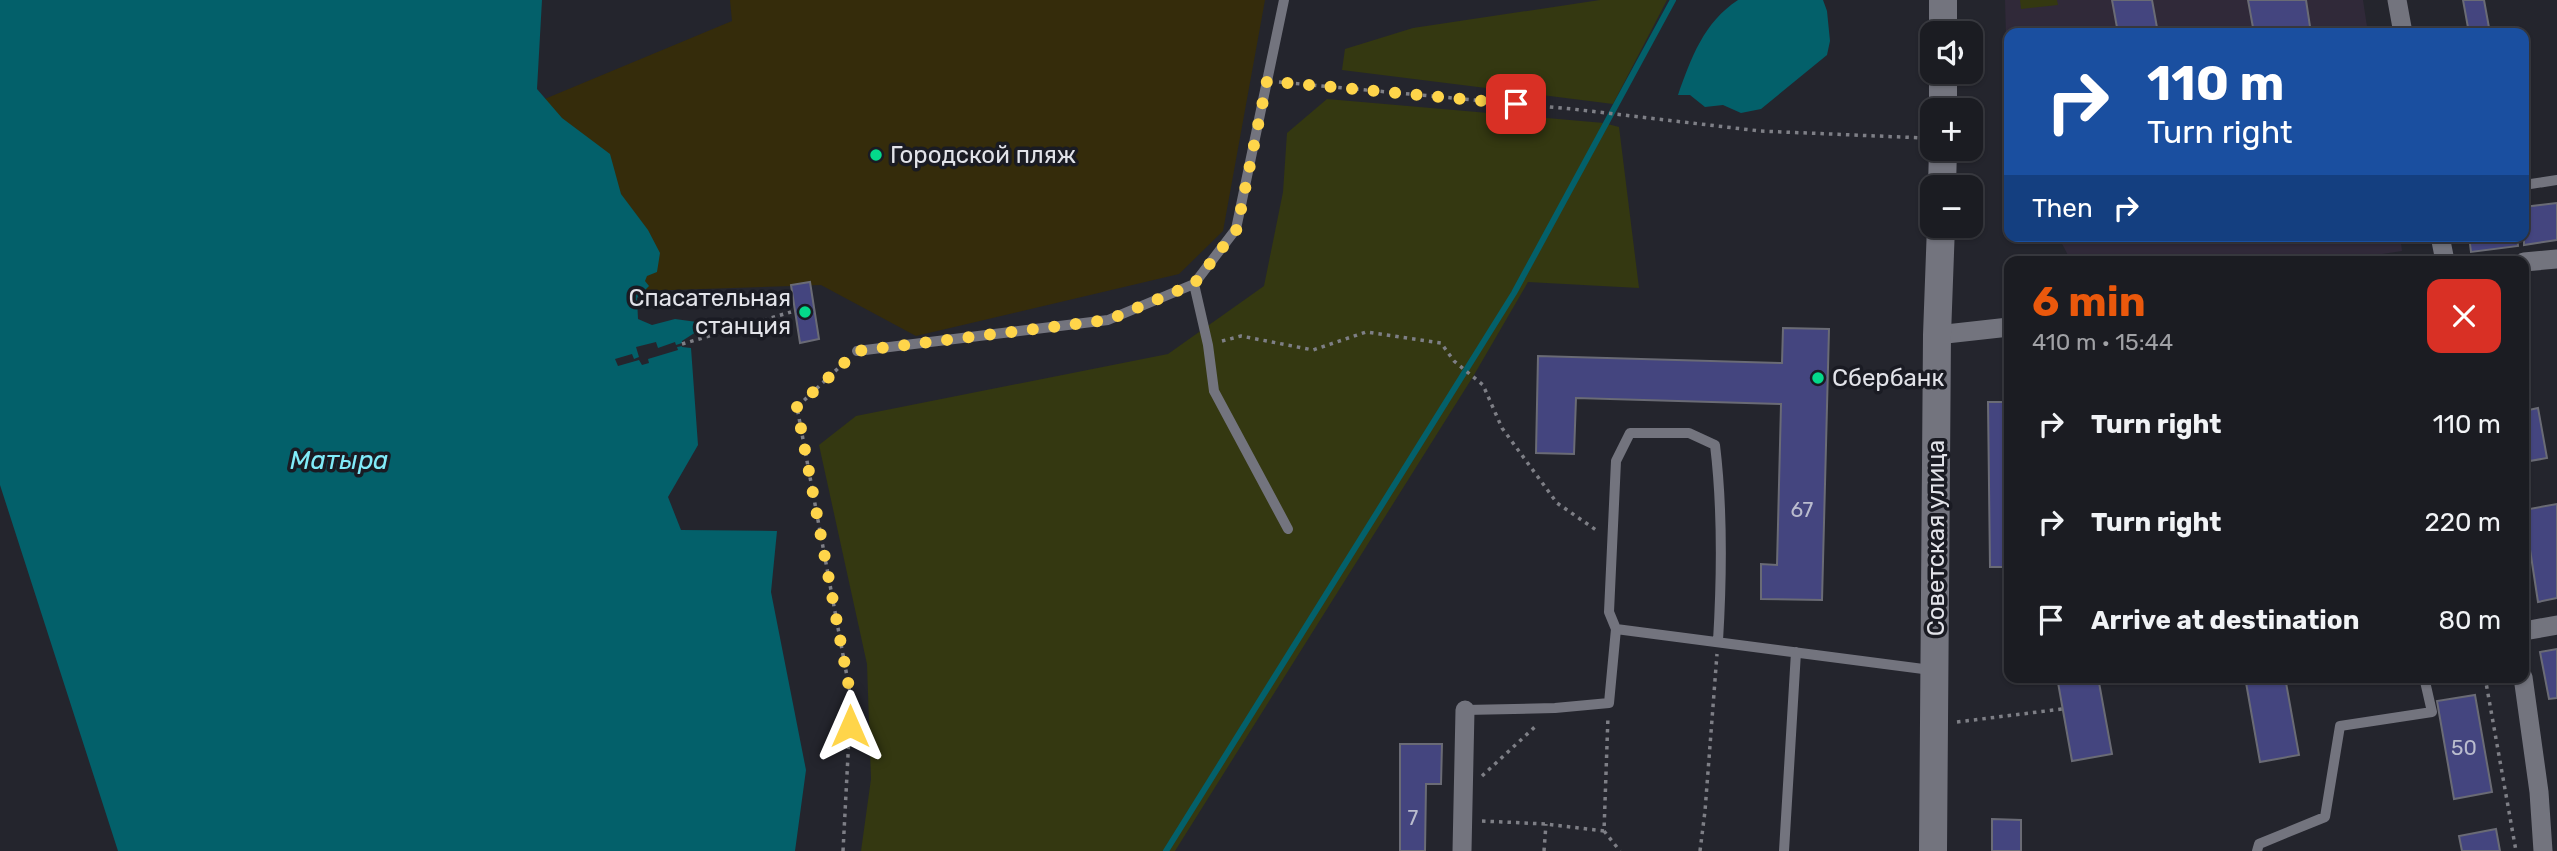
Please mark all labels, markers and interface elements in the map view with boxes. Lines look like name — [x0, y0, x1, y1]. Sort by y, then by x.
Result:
map controls — [1920, 21, 1983, 238]
button: sound — [1920, 21, 1983, 84]
text: 110 m — [2147, 54, 2284, 112]
icon: right — [2032, 56, 2123, 147]
pin — [1486, 74, 1546, 134]
icon: arrive — [1497, 85, 1535, 123]
button: + — [1920, 98, 1983, 161]
text: Turn right — [2147, 113, 2292, 151]
place label: Городской пляж — [890, 141, 1076, 169]
marker: Городской пляж — [868, 147, 884, 163]
button: − — [1920, 175, 1983, 238]
icon: right — [2107, 189, 2145, 227]
text: Then — [2032, 193, 2093, 224]
text: 6 min — [2032, 277, 2146, 327]
button: close — [2427, 279, 2501, 353]
place label: Спасательная станция — [629, 284, 791, 340]
marker: Спасательная станция — [797, 304, 813, 320]
text: 410 m · 15:44 — [2032, 328, 2173, 356]
place label: Сбербанк — [1832, 364, 1944, 392]
marker: Сбербанк — [1810, 370, 1826, 386]
icon: right — [2032, 405, 2070, 443]
text: Turn right — [2091, 409, 2221, 440]
text: 110 m — [2433, 409, 2501, 440]
street label: Советская улица — [1922, 440, 1950, 636]
water label: Матыра — [290, 445, 388, 476]
house number: 67 — [1791, 497, 1814, 522]
icon: right — [2032, 503, 2070, 541]
text: Turn right — [2091, 507, 2221, 538]
text: 220 m — [2424, 507, 2501, 538]
icon: arrive — [2032, 601, 2070, 639]
text: Arrive at destination — [2091, 605, 2359, 636]
text: 80 m — [2438, 605, 2501, 636]
position arrow — [813, 689, 887, 763]
house number: 50 — [2451, 735, 2477, 760]
house number: 7 — [1408, 805, 1419, 830]

